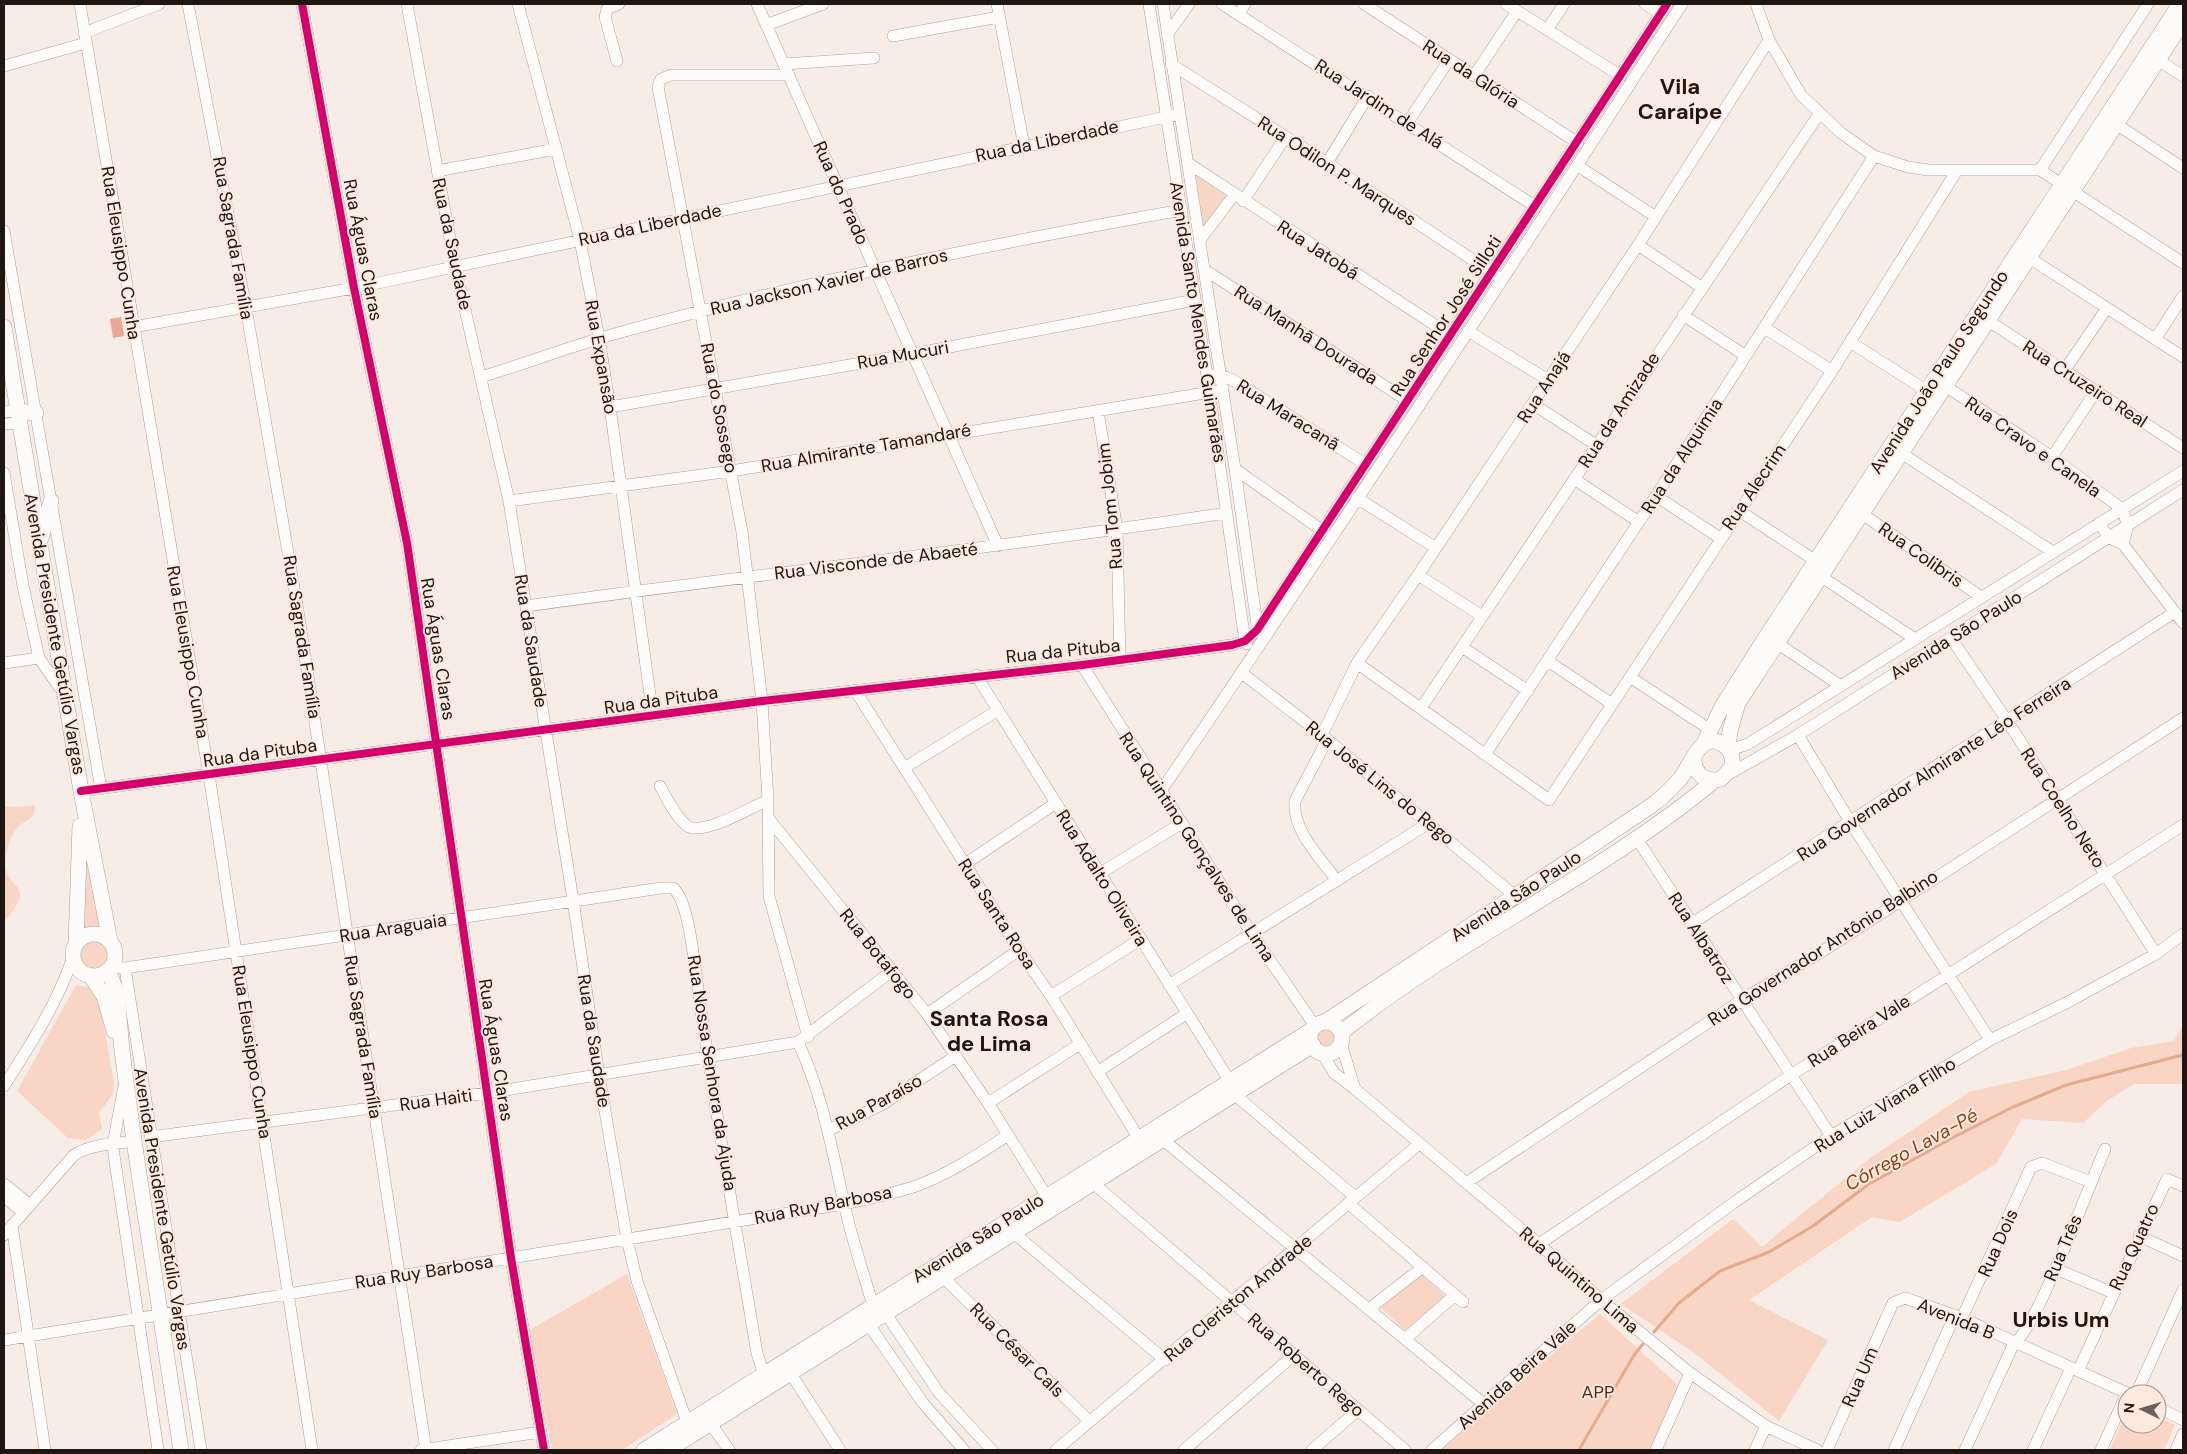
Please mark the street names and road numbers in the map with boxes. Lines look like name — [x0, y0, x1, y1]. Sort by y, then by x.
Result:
street label: Rua da Glória — [1418, 34, 1524, 114]
street label: Rua Jardim de Alá — [1310, 53, 1448, 155]
street label: Rua Odilon P. Marques — [1253, 111, 1421, 231]
street label: Rua da Liberdade — [973, 114, 1121, 168]
street label: Rua do Prado — [807, 137, 875, 249]
street label: Rua Sagrada Família — [207, 155, 259, 321]
street label: Rua Eleusippo Cunha — [95, 165, 147, 341]
street label: Rua da Saudade — [426, 176, 478, 312]
street label: Rua Águas Claras — [338, 177, 388, 323]
street label: Avenida Santo Mendes Guimarães — [1164, 180, 1232, 464]
street label: Rua da Liberdade — [576, 198, 724, 252]
street label: Rua Jatobá — [1273, 215, 1363, 285]
street label: Rua Senhor José Silloti — [1385, 231, 1507, 401]
street label: Rua Jackson Xavier de Barros — [708, 243, 950, 321]
street label: Avenida João Paulo Segundo — [1864, 265, 2014, 479]
street label: Rua Manhã Dourada — [1230, 280, 1382, 390]
street label: Rua Expansão — [579, 298, 623, 416]
street label: Rua Mucuri — [855, 335, 951, 375]
street label: Rua Cruzeiro Real — [2018, 335, 2152, 433]
street label: Rua do Sossego — [695, 341, 743, 475]
street label: Rua Anajá — [1512, 346, 1576, 428]
street label: Rua da Amizade — [1573, 348, 1665, 472]
street label: Rua Maracanã — [1232, 374, 1344, 456]
street label: Rua Cravo e Canela — [1960, 391, 2106, 503]
street label: Rua da Alquimia — [1636, 393, 1728, 519]
street label: Rua Almirante Tamandaré — [759, 418, 973, 478]
street label: Rua Alecrim — [1716, 439, 1792, 535]
street label: Rua Tom Jobim — [1091, 442, 1129, 570]
street label: Avenida Presidente Getúlio Vargas — [18, 491, 92, 777]
street label: Rua Colibris — [1874, 517, 1968, 593]
street label: Rua Visconde de Abaeté — [773, 537, 979, 585]
street label: Rua Sagrada Família — [277, 554, 327, 720]
street label: Rua Eleusippo Cunha — [161, 564, 215, 740]
street label: Rua da Saudade — [509, 573, 553, 709]
street label: Rua Águas Claras — [415, 576, 461, 722]
street label: Avenida São Paulo — [1885, 585, 2027, 685]
street label: Rua da Pituba — [1005, 633, 1121, 669]
street label: Rua Governador Almirante Léo Ferreira — [1792, 671, 2076, 867]
street label: Rua da Pituba — [603, 680, 719, 720]
street label: Rua José Lins do Rego — [1301, 716, 1459, 850]
street label: Rua Quintino Gonçalves de Lima — [1114, 727, 1280, 967]
street label: Rua da Pituba — [202, 733, 318, 773]
street label: Rua Coelho Neto — [2015, 743, 2111, 873]
street label: Rua Adalto Oliveira — [1050, 805, 1154, 951]
street label: Avenida São Paulo — [1446, 845, 1586, 947]
street label: Rua Santa Rosa — [952, 854, 1042, 974]
street label: Rua Governador Antônio Balbino — [1703, 864, 1943, 1032]
street label: Rua Albatroz — [1662, 888, 1740, 988]
street label: Rua Botafogo — [834, 904, 922, 1004]
street label: Rua Araguaia — [338, 908, 448, 948]
street label: Rua Nossa Senhora da Ajuda — [682, 953, 742, 1193]
street label: Rua Sagrada Família — [338, 954, 388, 1120]
street label: Rua Eleusippo Cunha — [226, 964, 278, 1140]
street label: Rua da Saudade — [572, 973, 616, 1109]
street label: Rua Águas Claras — [473, 977, 519, 1123]
street label: Rua Beira Vale — [1803, 989, 1915, 1073]
street label: Rua Luiz Viana Filho — [1810, 1052, 1960, 1158]
street label: Avenida Presidente Getúlio Vargas — [128, 1066, 196, 1352]
street label: Rua Paraíso — [831, 1068, 927, 1136]
street label: Rua Haiti — [398, 1083, 474, 1117]
street label: Rua Ruy Barbosa — [752, 1180, 894, 1230]
street label: Avenida São Paulo — [907, 1188, 1049, 1288]
street label: Rua Quatro — [2103, 1200, 2165, 1294]
street label: Rua Dois — [1972, 1205, 2024, 1281]
street label: Rua Três — [2038, 1211, 2088, 1285]
street label: Rua Quintino Lima — [1514, 1221, 1644, 1339]
street label: Rua Cleriston Andrade — [1159, 1229, 1317, 1367]
street label: Rua Ruy Barbosa — [353, 1249, 495, 1295]
street label: Avenida B — [1914, 1293, 1998, 1345]
street label: Rua César Cals — [964, 1297, 1070, 1403]
street label: Rua Roberto Rego — [1242, 1308, 1370, 1422]
street label: Avenida Beira Vale — [1452, 1315, 1582, 1435]
street label: Rua Um — [1836, 1343, 1884, 1411]

